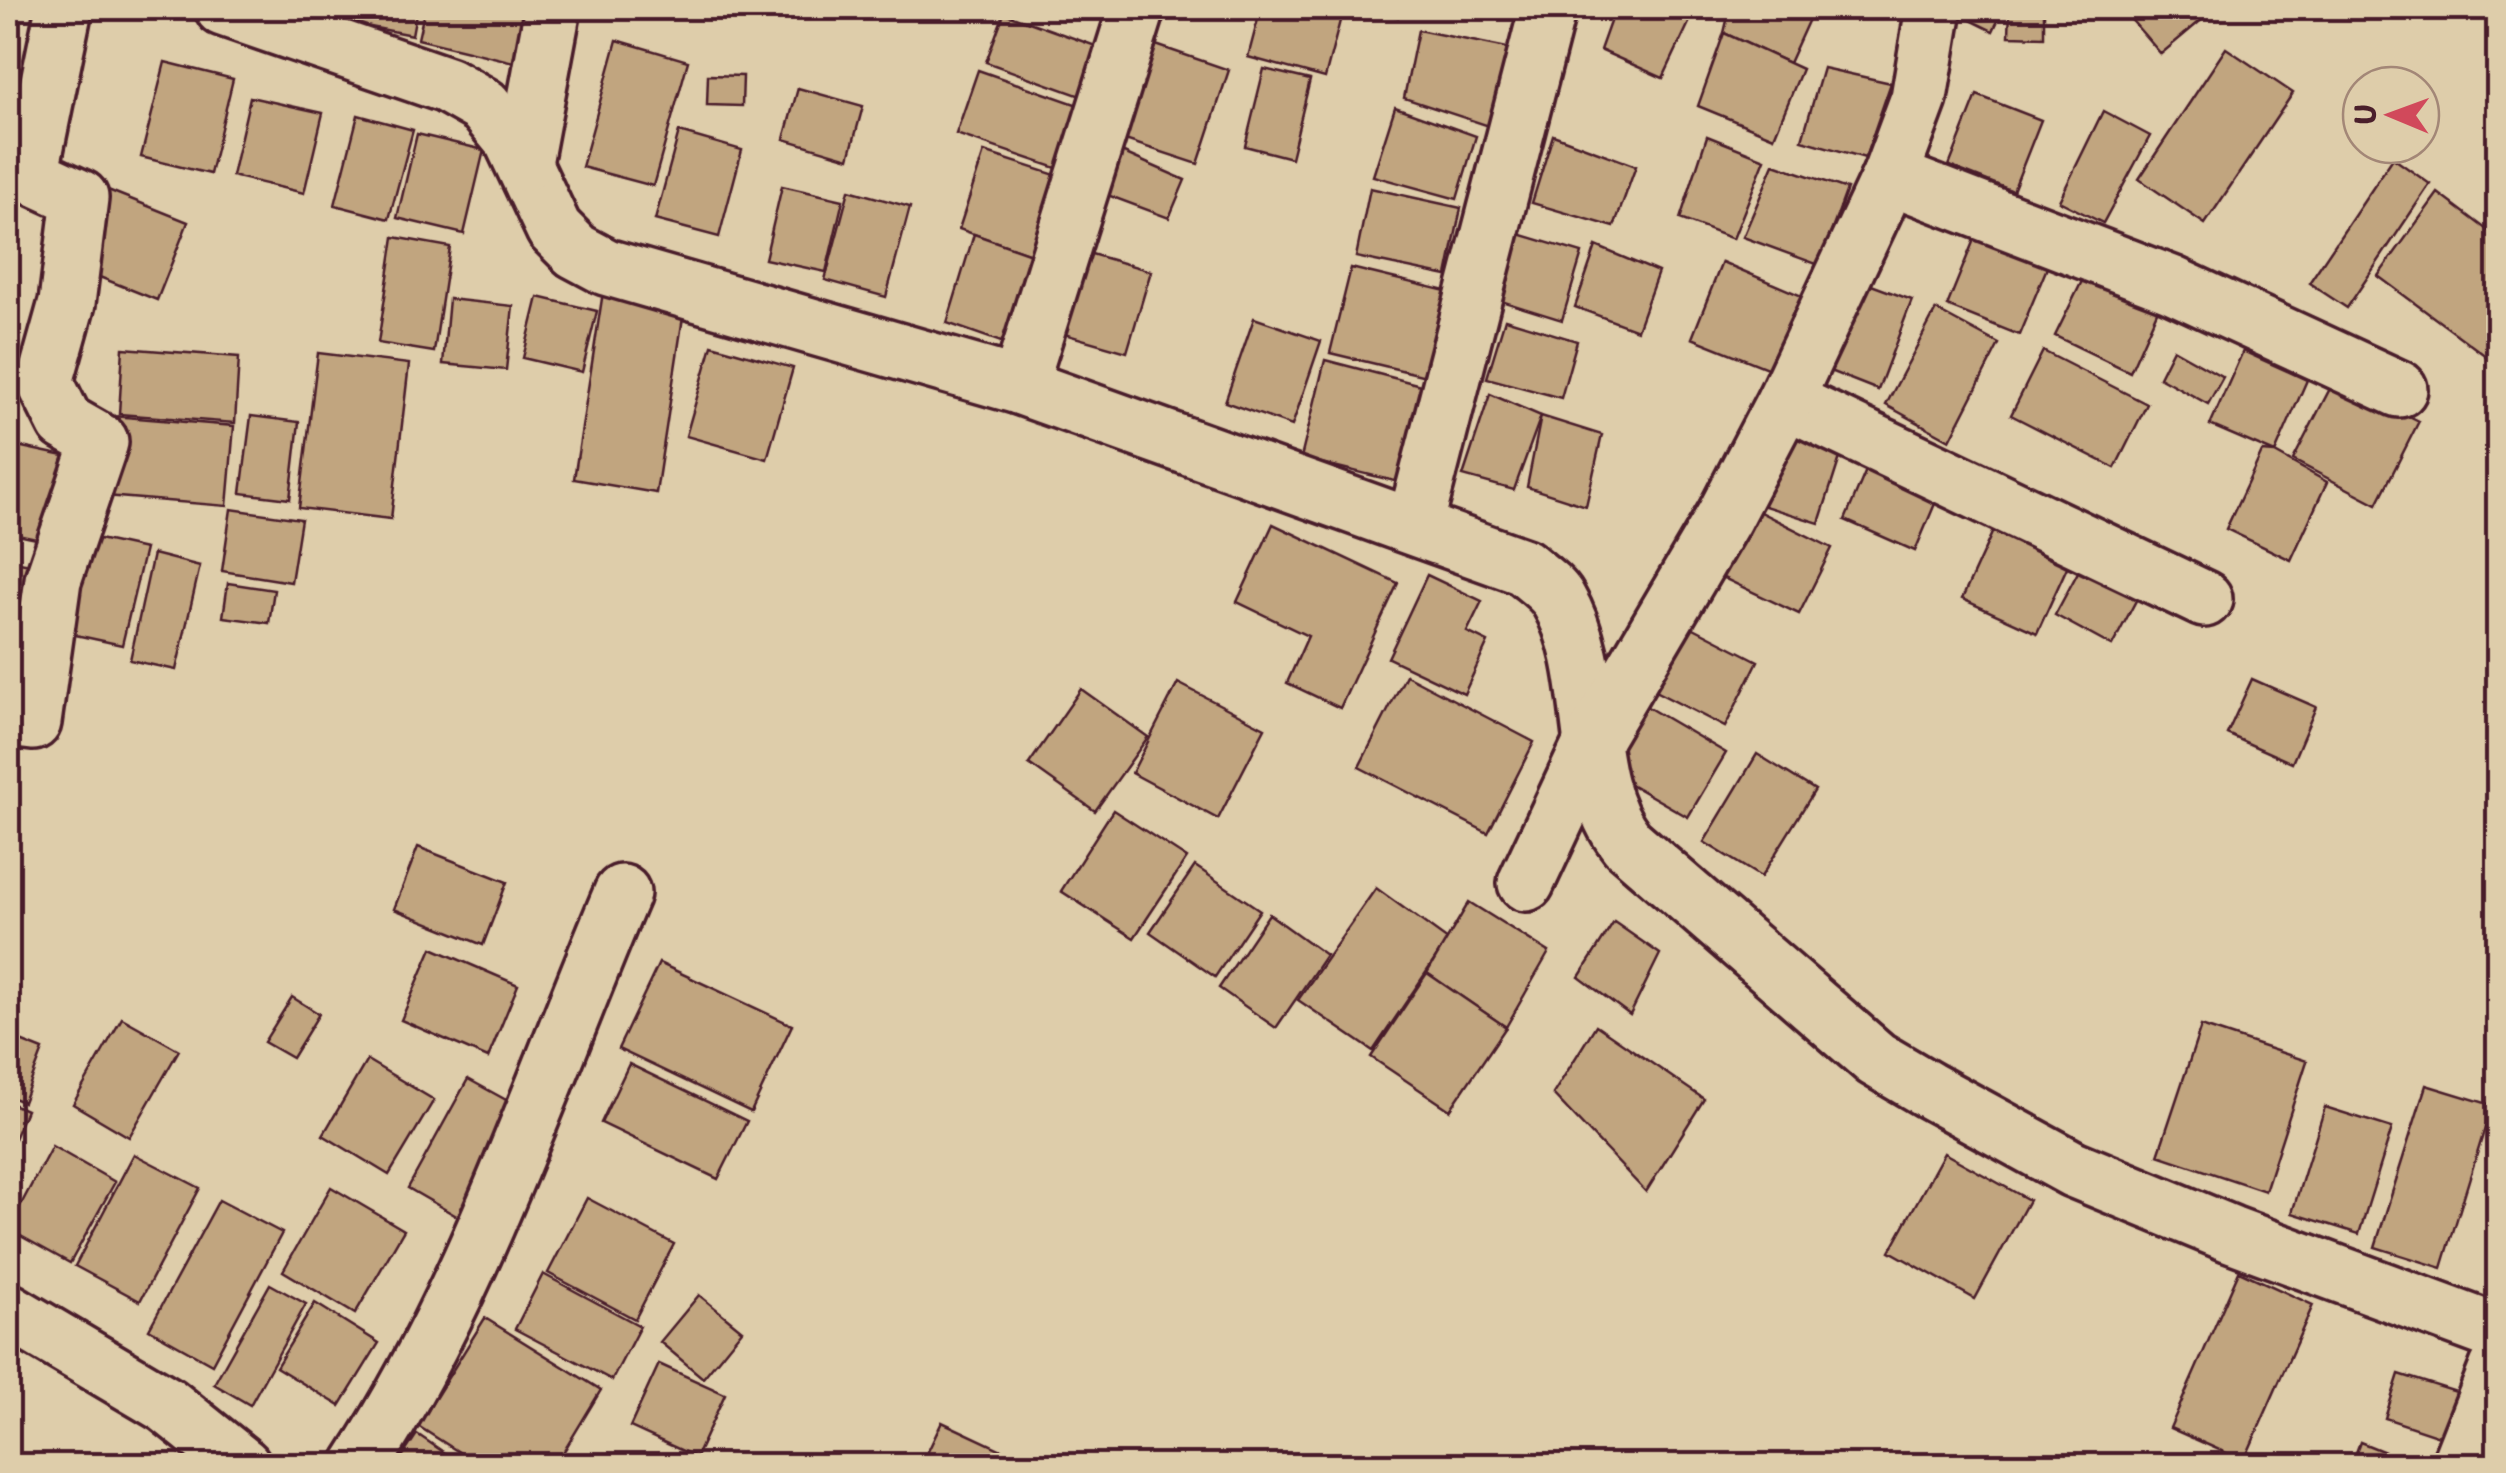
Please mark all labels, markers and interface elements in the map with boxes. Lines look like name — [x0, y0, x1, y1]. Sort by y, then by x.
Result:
north arrow — [2341, 65, 2441, 165]
text: U — [2343, 104, 2386, 126]

